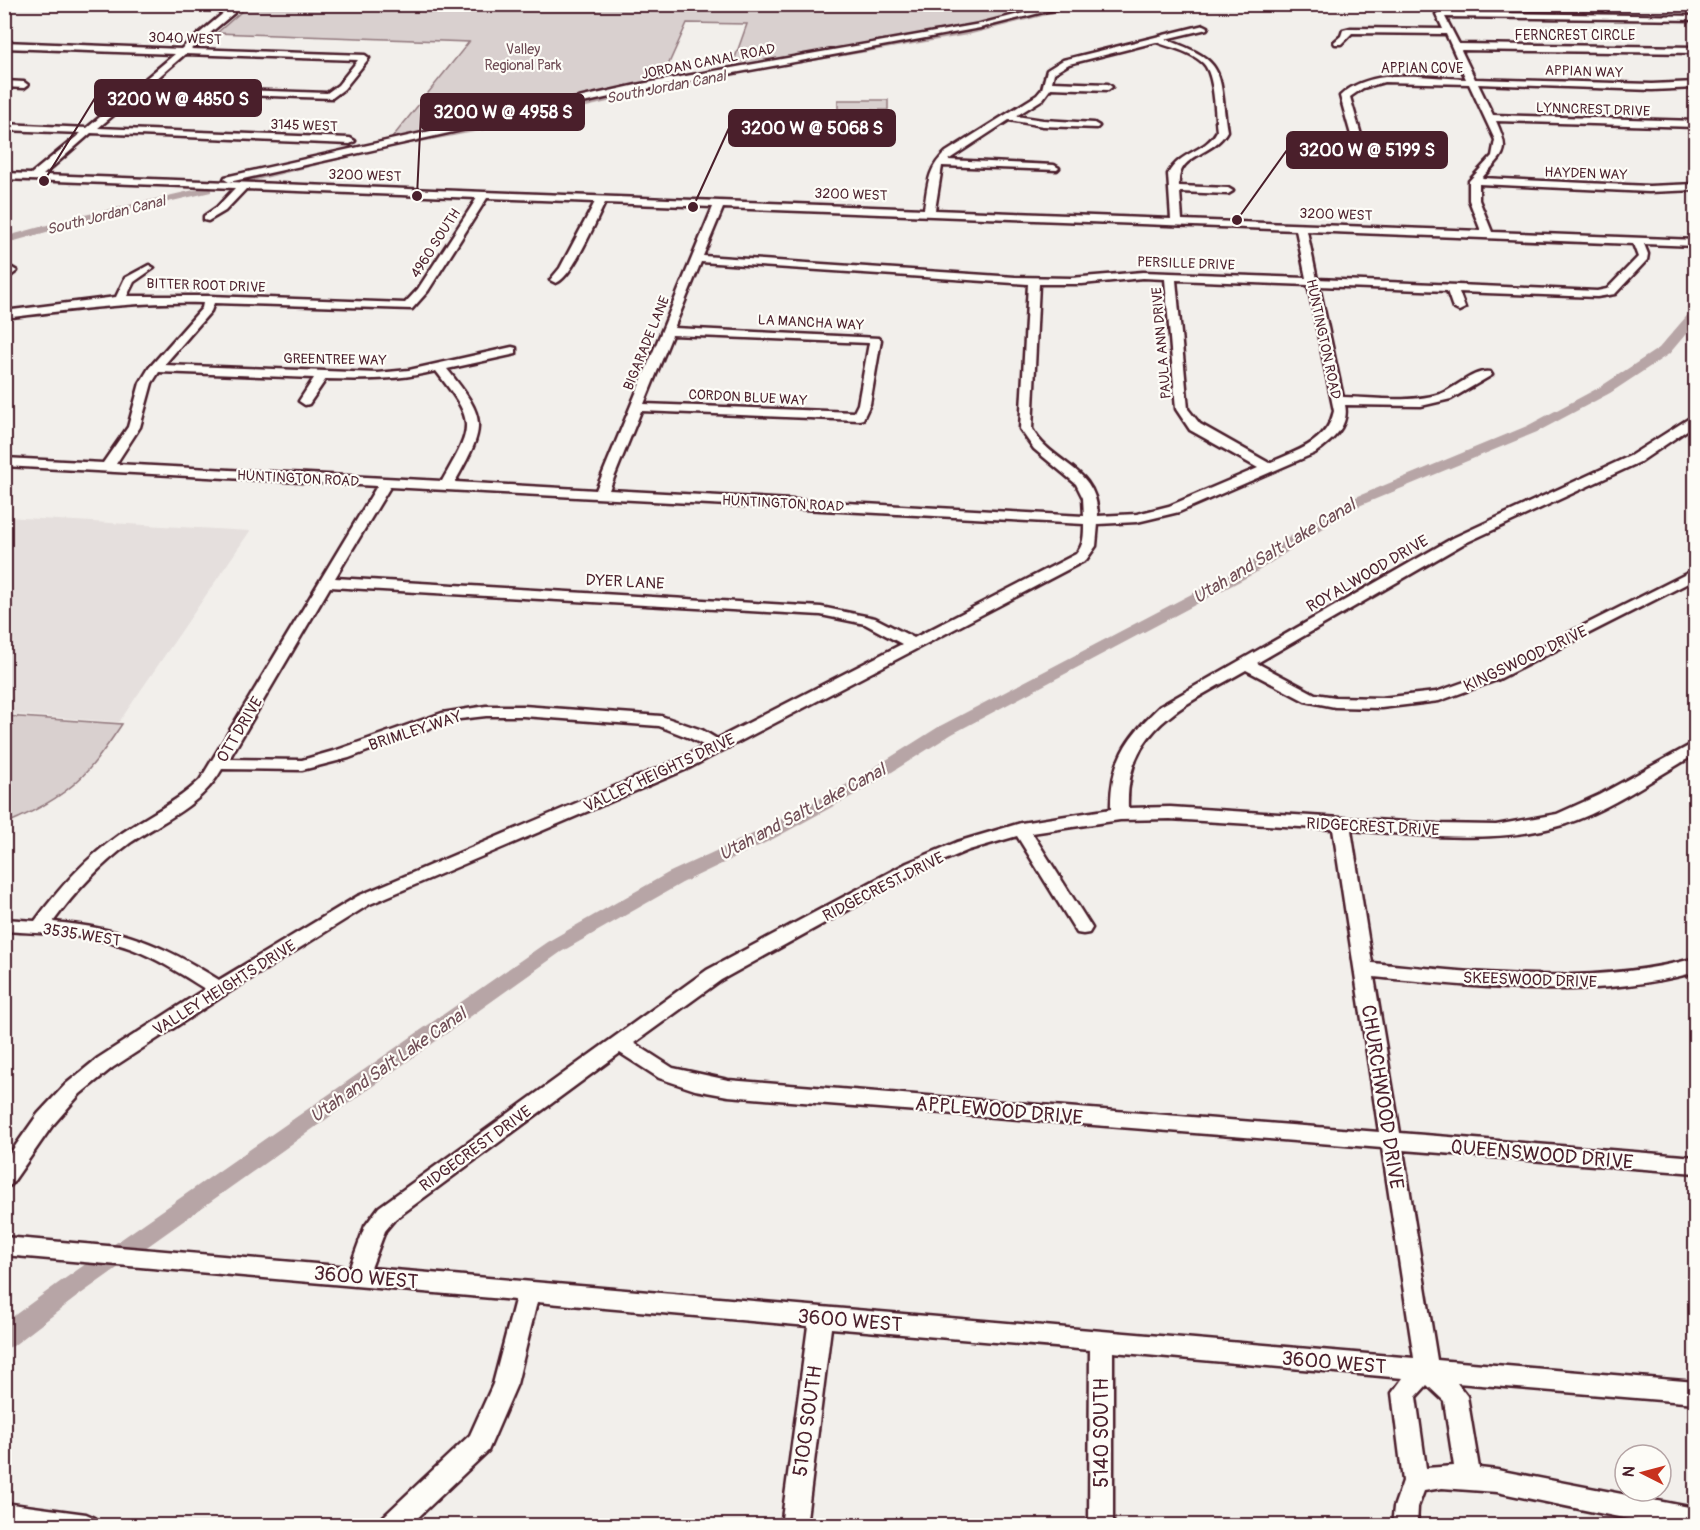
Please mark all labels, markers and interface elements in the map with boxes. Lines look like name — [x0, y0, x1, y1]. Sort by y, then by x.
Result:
street label: FERNCREST CIRCLE — [1515, 27, 1635, 44]
street label: 3040 WEST — [148, 29, 222, 48]
street label: JORDAN CANAL ROAD — [640, 40, 777, 83]
park label: Valley Regional Park — [484, 41, 562, 74]
street label: APPIAN COVE — [1381, 60, 1463, 77]
street label: APPIAN WAY — [1544, 62, 1623, 81]
water label: South Jordan Canal — [605, 66, 729, 108]
callout: 3200 W @ 4850 S — [95, 80, 261, 116]
text: 3200 W @ 4850 S — [107, 88, 249, 111]
callout: 3200 W @ 4958 S — [421, 94, 584, 130]
street label: LYNNCREST DRIVE — [1535, 99, 1650, 120]
text: 3200 W @ 4958 S — [433, 101, 573, 124]
callout: 3200 W @ 5068 S — [729, 110, 895, 146]
street label: 3145 WEST — [270, 116, 338, 135]
text: 3200 W @ 5068 S — [741, 117, 883, 140]
callout: 3200 W @ 5199 S — [1287, 132, 1447, 168]
text: 3200 W @ 5199 S — [1299, 139, 1435, 162]
street label: HAYDEN WAY — [1544, 164, 1628, 183]
street label: 3200 WEST — [328, 166, 402, 185]
street label: 3200 WEST — [814, 185, 888, 204]
water label: South Jordan Canal — [45, 191, 169, 239]
street label: 4960 SOUTH — [407, 205, 464, 281]
street label: 3200 WEST — [1299, 205, 1373, 224]
street label: PERSILLE DRIVE — [1137, 253, 1235, 274]
street label: BITTER ROOT DRIVE — [146, 275, 266, 296]
street label: HUNTINGTON ROAD — [1303, 278, 1345, 401]
street label: PAULA ANN DRIVE — [1148, 286, 1175, 400]
street label: BIGARADE LANE — [620, 294, 673, 393]
street label: LA MANCHA WAY — [757, 311, 865, 334]
street label: GREENTREE WAY — [283, 350, 387, 369]
street label: CORDON BLUE WAY — [688, 386, 808, 409]
street label: HUNTINGTON ROAD — [237, 467, 360, 490]
street label: HUNTINGTON ROAD — [722, 492, 845, 515]
water label: Utah and Salt Lake Canal — [1189, 493, 1361, 609]
street label: ROYALWOOD DRIVE — [1303, 531, 1432, 617]
street label: DYER LANE — [585, 570, 665, 594]
street label: KINGSWOOD DRIVE — [1460, 622, 1590, 696]
street label: OTT DRIVE — [212, 693, 267, 766]
street label: BRIMLEY WAY — [366, 706, 464, 755]
street label: VALLEY HEIGHTS DRIVE — [581, 729, 738, 817]
water label: Utah and Salt Lake Canal — [715, 758, 891, 866]
street label: RIDGECREST DRIVE — [1306, 814, 1440, 840]
street label: RIDGECREST DRIVE — [819, 848, 948, 926]
street label: 3535 WEST — [41, 919, 122, 951]
street label: VALLEY HEIGHTS DRIVE — [149, 936, 300, 1040]
street label: SKEESWOOD DRIVE — [1463, 968, 1597, 992]
water label: Utah and Salt Lake Canal — [306, 1002, 472, 1128]
street label: CHURCHWOOD DRIVE — [1356, 1003, 1409, 1191]
street label: APPLEWOOD DRIVE — [914, 1091, 1084, 1130]
street label: RIDGECREST DRIVE — [416, 1101, 536, 1196]
street label: QUEENSWOOD DRIVE — [1450, 1134, 1634, 1175]
street label: 3600 WEST — [313, 1260, 419, 1295]
street label: 3600 WEST — [797, 1303, 903, 1338]
street label: 3600 WEST — [1281, 1345, 1387, 1380]
street label: 5100 SOUTH — [787, 1364, 828, 1478]
street label: 5140 SOUTH — [1089, 1378, 1114, 1488]
north arrow — [1613, 1443, 1673, 1503]
text: N — [1619, 1465, 1640, 1478]

